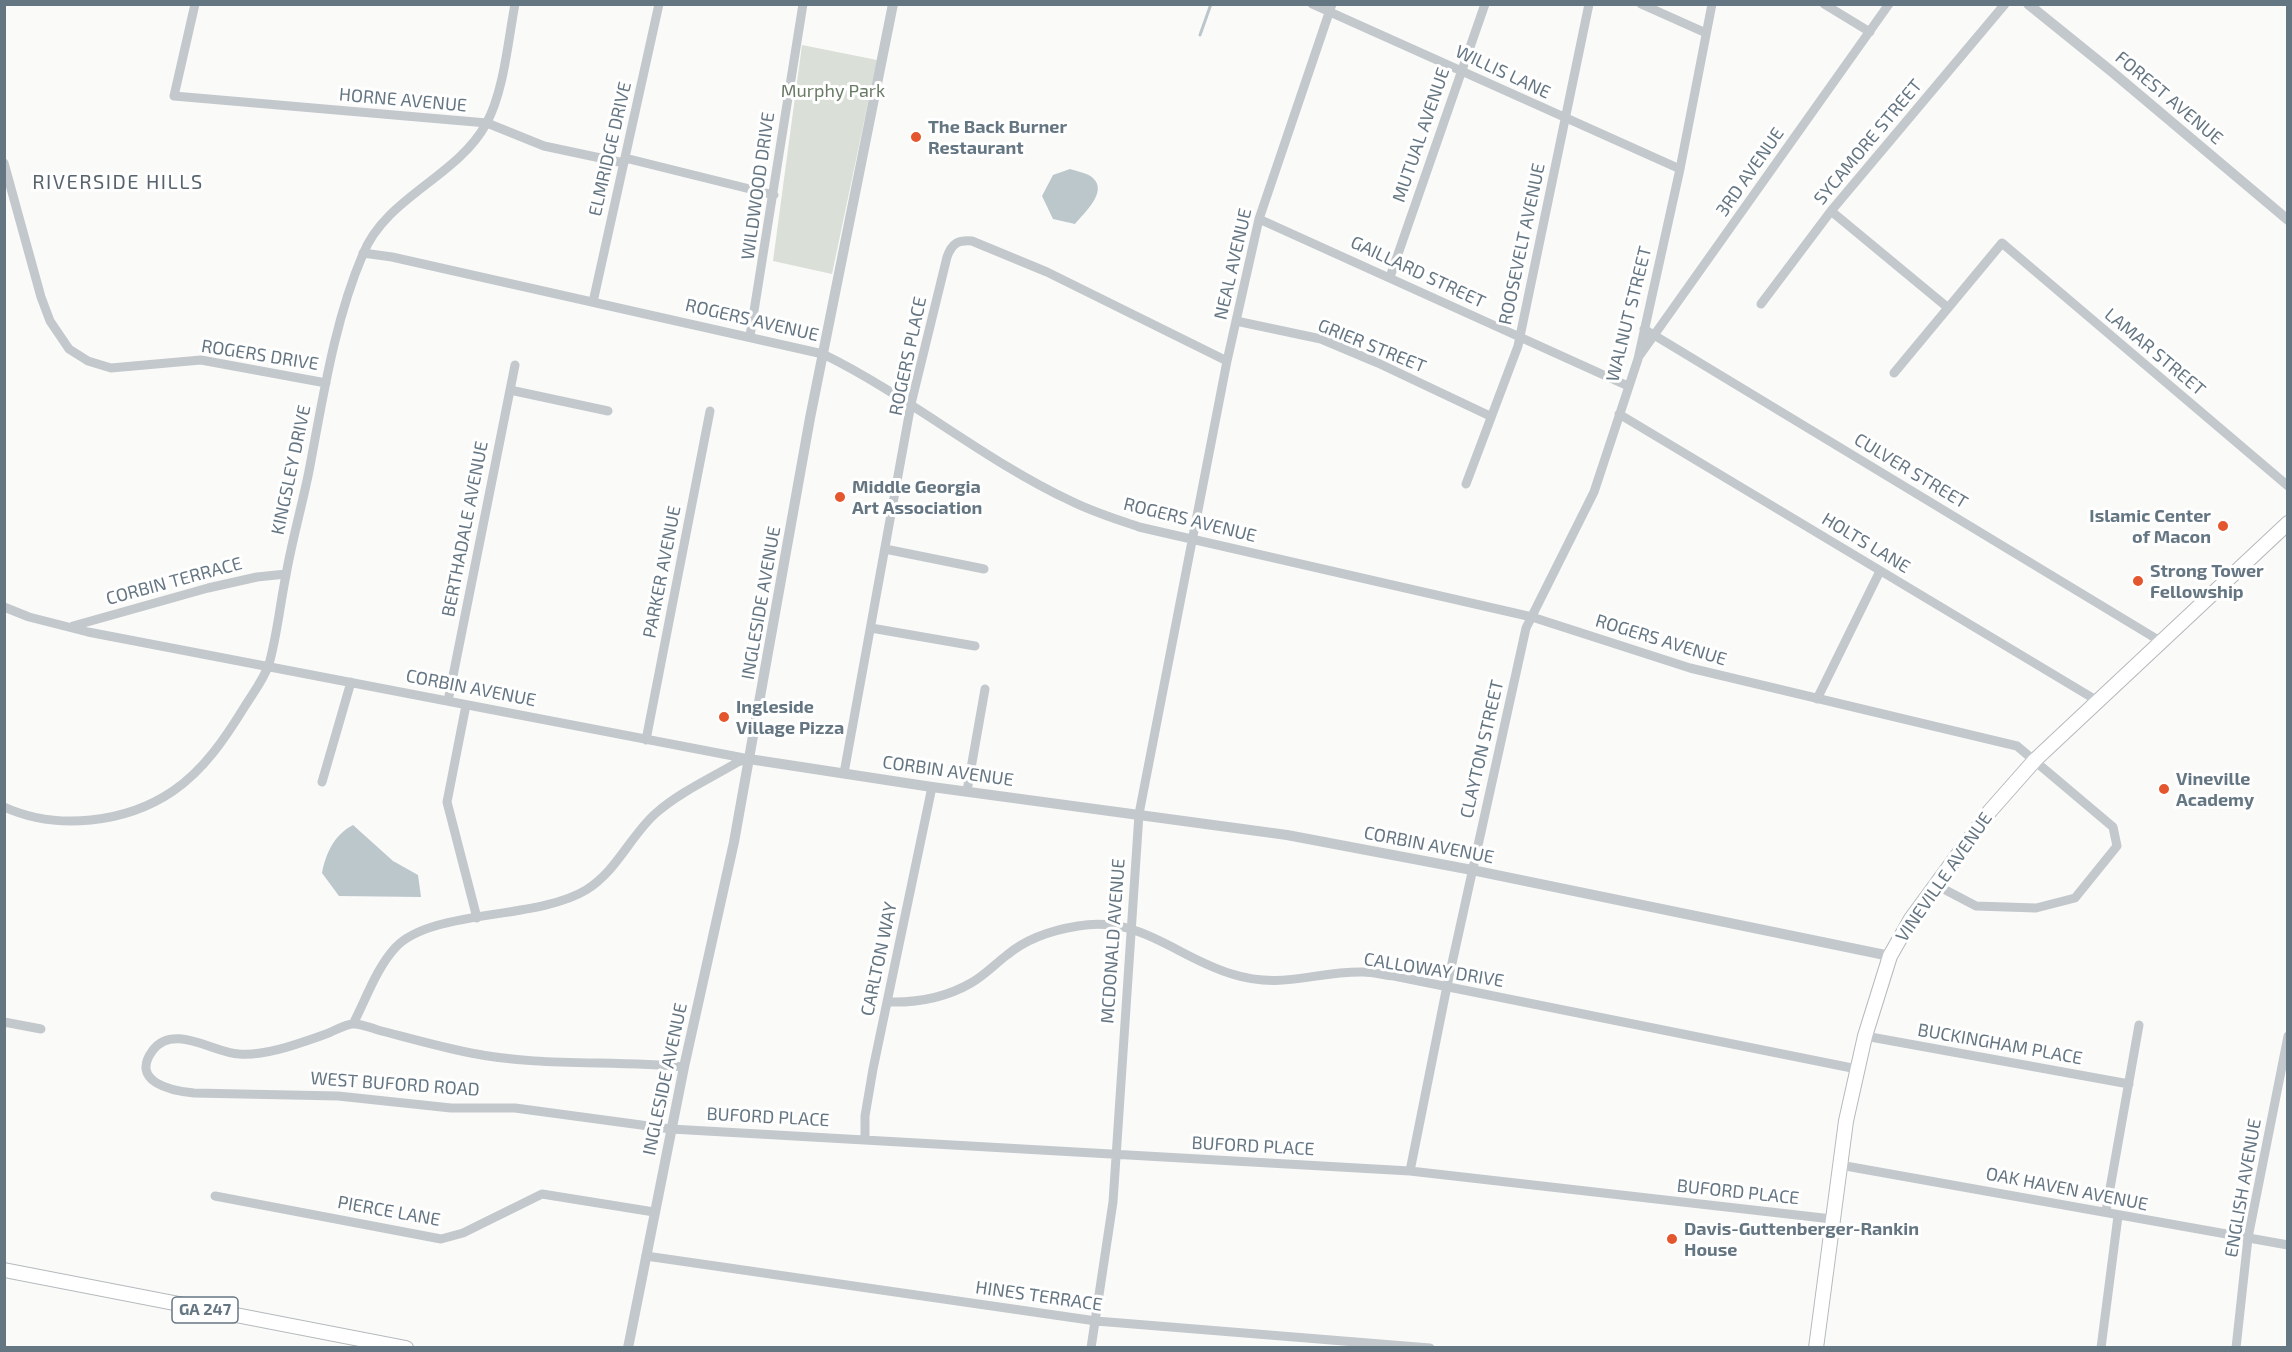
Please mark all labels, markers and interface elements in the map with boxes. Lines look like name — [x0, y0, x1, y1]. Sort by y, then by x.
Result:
street label: WILLIS LANE — [1452, 41, 1554, 103]
street label: FOREST AVENUE — [2111, 47, 2227, 149]
street label: MUTUAL AVENUE — [1388, 65, 1454, 205]
street label: SYCAMORE STREET — [1809, 75, 1927, 209]
street label: ELMRIDGE DRIVE — [584, 80, 636, 218]
park label: Murphy Park — [781, 80, 885, 102]
street label: HORNE AVENUE — [338, 84, 468, 116]
street label: WILDWOOD DRIVE — [737, 111, 779, 261]
place label: The Back Burner Restaurant — [928, 116, 1067, 158]
street label: 3RD AVENUE — [1711, 123, 1789, 221]
marker: The Back Burner Restaurant — [909, 130, 923, 144]
street label: ROOSEVELT AVENUE — [1494, 161, 1550, 327]
district label: RIVERSIDE HILLS — [32, 170, 204, 194]
street label: NEAL AVENUE — [1210, 206, 1256, 322]
street label: GAILLARD STREET — [1347, 231, 1489, 313]
street label: WALNUT STREET — [1602, 244, 1656, 384]
street label: ROGERS AVENUE — [683, 294, 821, 346]
street label: ROGERS PLACE — [885, 295, 931, 417]
street label: LAMAR STREET — [2100, 304, 2210, 400]
street label: GRIER STREET — [1315, 315, 1429, 377]
street label: ROGERS DRIVE — [200, 335, 320, 375]
street label: KINGSLEY DRIVE — [267, 403, 315, 537]
street label: CULVER STREET — [1850, 429, 1972, 513]
street label: BERTHADALE AVENUE — [437, 439, 493, 619]
place label: Middle Georgia Art Association — [852, 476, 982, 518]
marker: Middle Georgia Art Association — [833, 490, 847, 504]
street label: ROGERS AVENUE — [1121, 493, 1259, 547]
street label: PARKER AVENUE — [639, 504, 685, 640]
place label: Islamic Center of Macon — [2089, 505, 2211, 548]
street label: HOLTS LANE — [1818, 508, 1914, 578]
marker: Islamic Center of Macon — [2216, 519, 2230, 533]
street label: INGLESIDE AVENUE — [737, 525, 785, 681]
street label: CORBIN TERRACE — [104, 552, 244, 610]
place label: Strong Tower Fellowship — [2150, 560, 2264, 602]
marker: Strong Tower Fellowship — [2131, 574, 2145, 588]
street label: ROGERS AVENUE — [1593, 610, 1729, 670]
street label: CORBIN AVENUE — [404, 665, 538, 711]
street label: CLAYTON STREET — [1456, 678, 1508, 820]
place label: Ingleside Village Pizza — [736, 696, 844, 738]
marker: Ingleside Village Pizza — [717, 710, 731, 724]
street label: CORBIN AVENUE — [881, 751, 1015, 791]
place label: Vineville Academy — [2176, 768, 2254, 810]
marker: Vineville Academy — [2157, 782, 2171, 796]
street label: VINEVILLE AVENUE — [1891, 808, 1997, 946]
street label: CORBIN AVENUE — [1362, 822, 1496, 868]
street label: MCDONALD AVENUE — [1096, 858, 1130, 1024]
street label: CARLTON WAY — [856, 900, 902, 1018]
street label: CALLOWAY DRIVE — [1362, 948, 1506, 992]
street label: INGLESIDE AVENUE — [638, 1001, 692, 1157]
street label: BUCKINGHAM PLACE — [1916, 1019, 2084, 1069]
street label: WEST BUFORD ROAD — [310, 1067, 480, 1101]
street label: BUFORD PLACE — [706, 1103, 830, 1131]
street label: ENGLISH AVENUE — [2220, 1117, 2266, 1259]
street label: BUFORD PLACE — [1191, 1132, 1315, 1160]
street label: OAK HAVEN AVENUE — [1984, 1163, 2150, 1215]
street label: BUFORD PLACE — [1676, 1175, 1800, 1209]
street label: PIERCE LANE — [336, 1191, 442, 1231]
place label: Davis-Guttenberger-Rankin House — [1684, 1218, 1919, 1260]
marker: Davis-Guttenberger-Rankin House — [1665, 1232, 1679, 1246]
street label: HINES TERRACE — [974, 1276, 1104, 1316]
road number: GA 247 — [172, 1297, 238, 1323]

